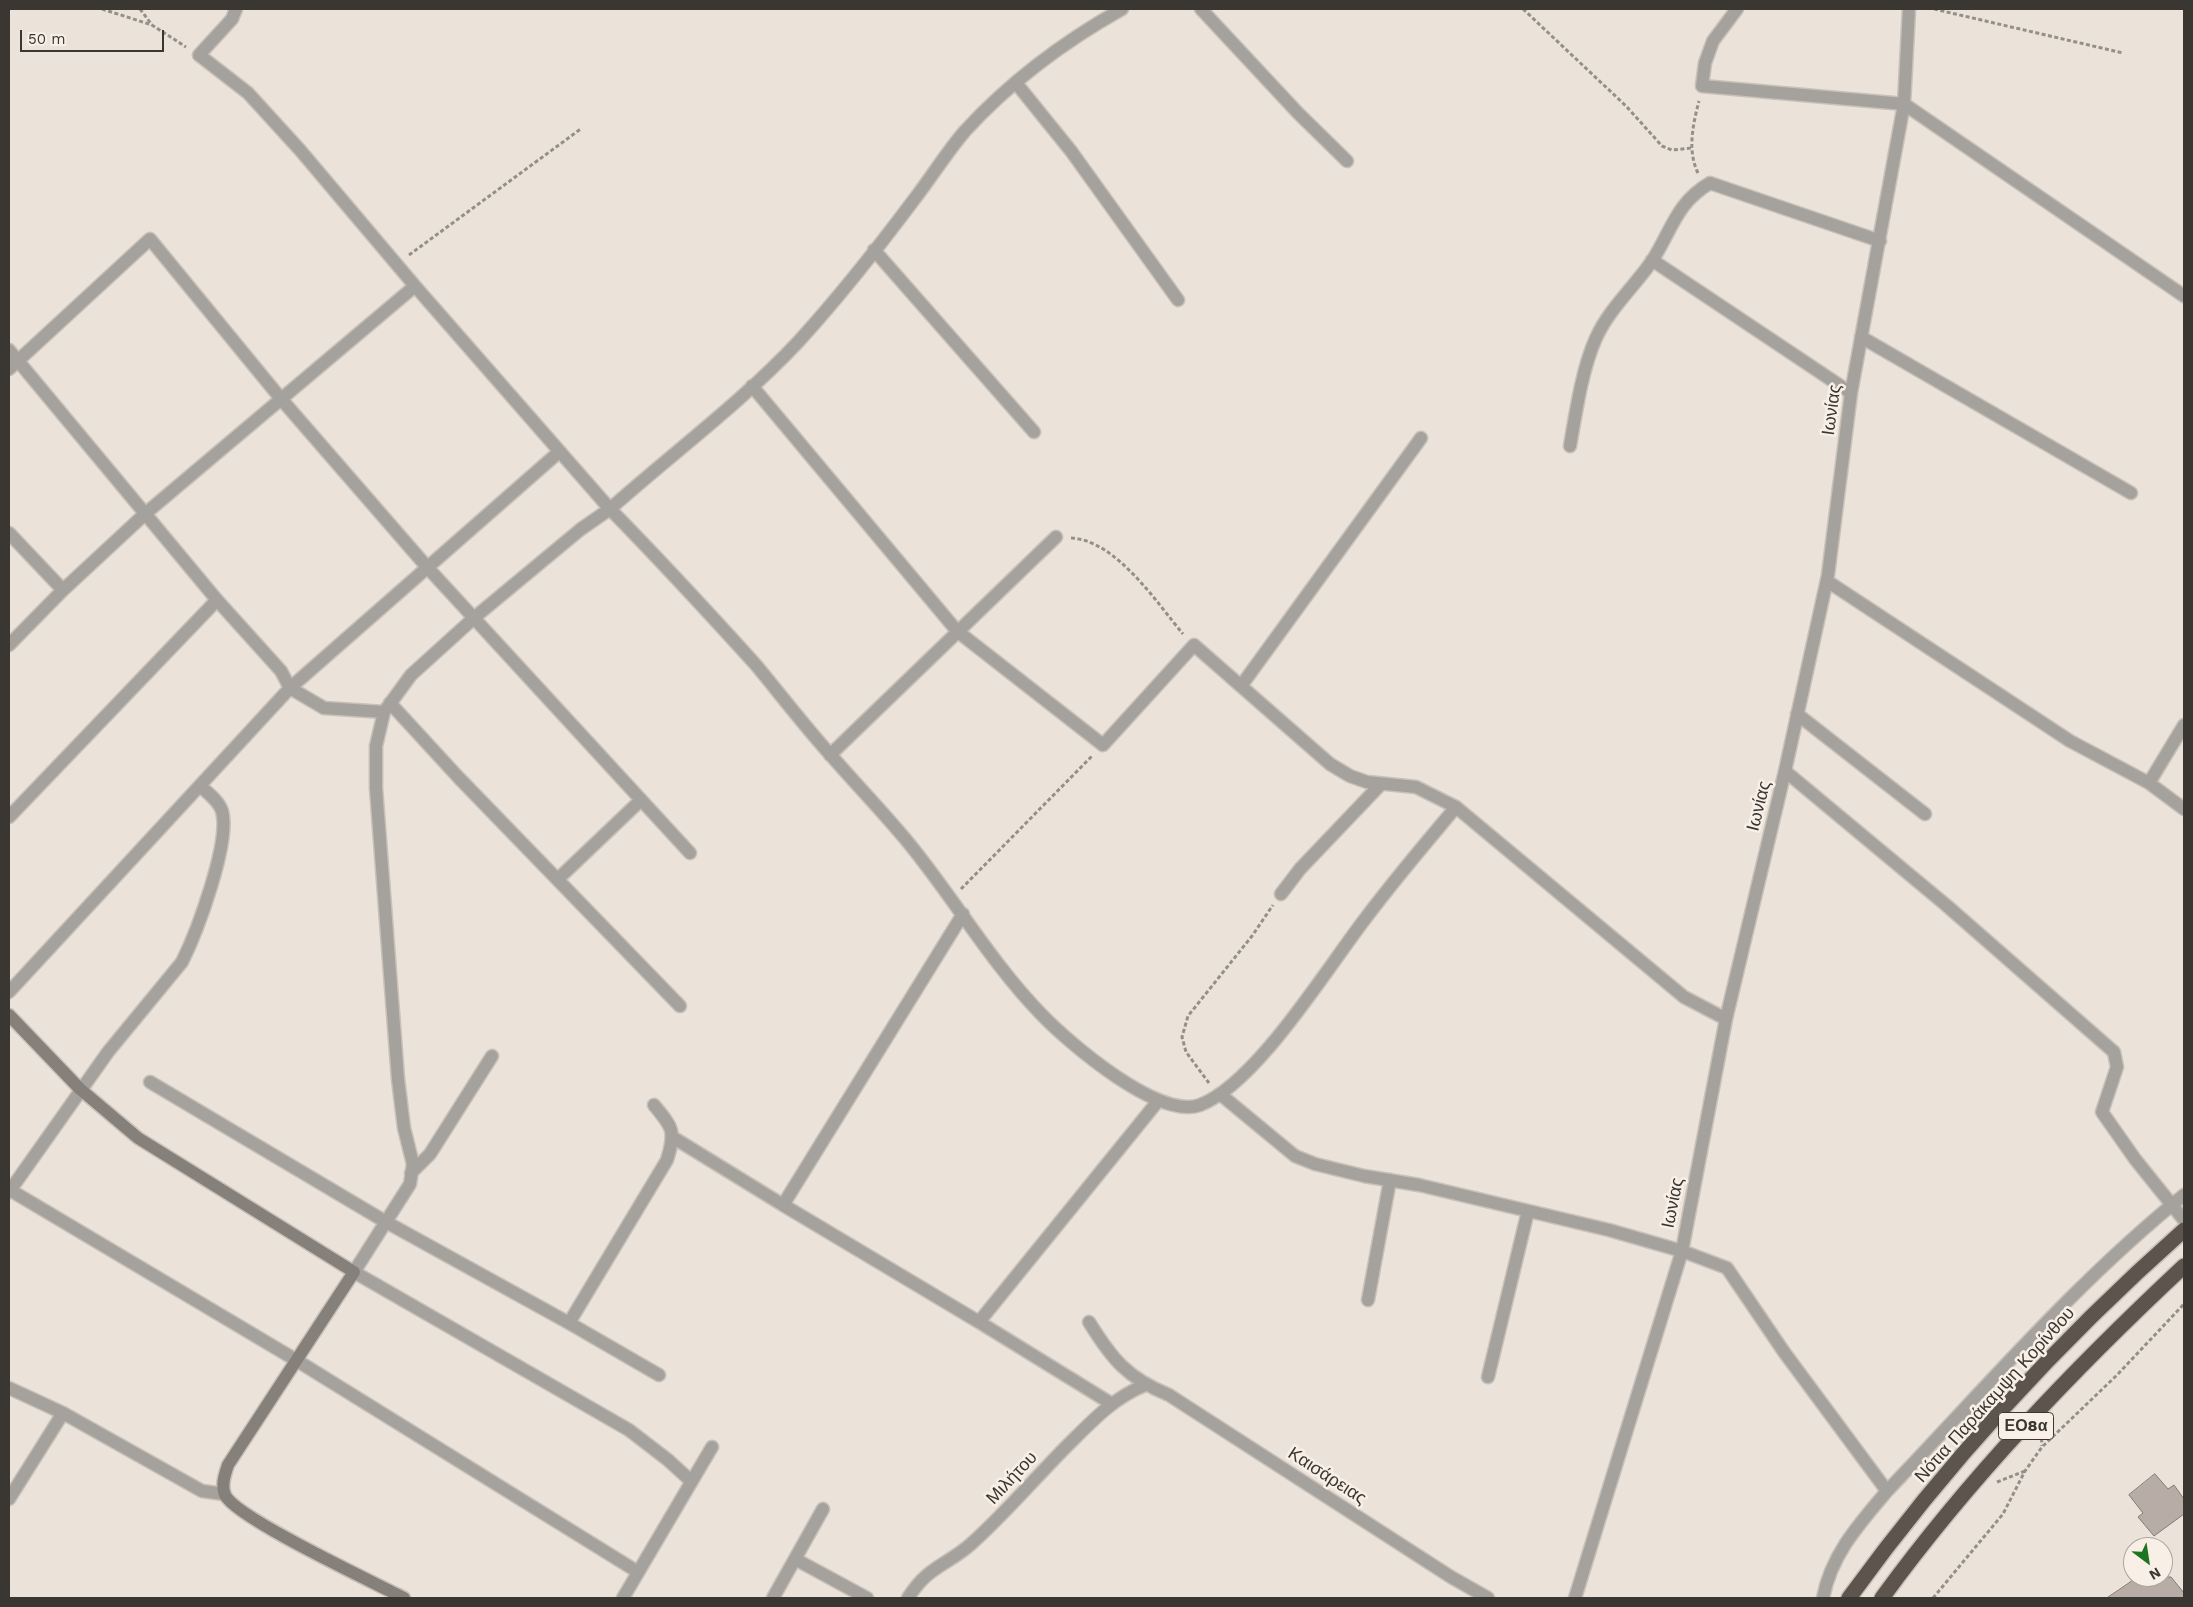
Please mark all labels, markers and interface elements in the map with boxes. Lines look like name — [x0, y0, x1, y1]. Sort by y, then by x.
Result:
scale bar — [22, 20, 166, 52]
text: 50 m — [28, 30, 65, 48]
street label: Ιωνίας — [1818, 383, 1846, 437]
street label: Ιωνίας — [1742, 779, 1776, 833]
street label: Ιωνίας — [1658, 1176, 1688, 1230]
street label: Νότια Παράκαμψη Κορίνθου — [1910, 1303, 2080, 1487]
road number: ΕΟ8α — [1998, 1412, 2054, 1440]
street label: Καισάρειας — [1284, 1443, 1370, 1509]
street label: Μιλήτου — [982, 1447, 1042, 1509]
north arrow — [2123, 1537, 2173, 1587]
text: N — [2147, 1564, 2164, 1584]

